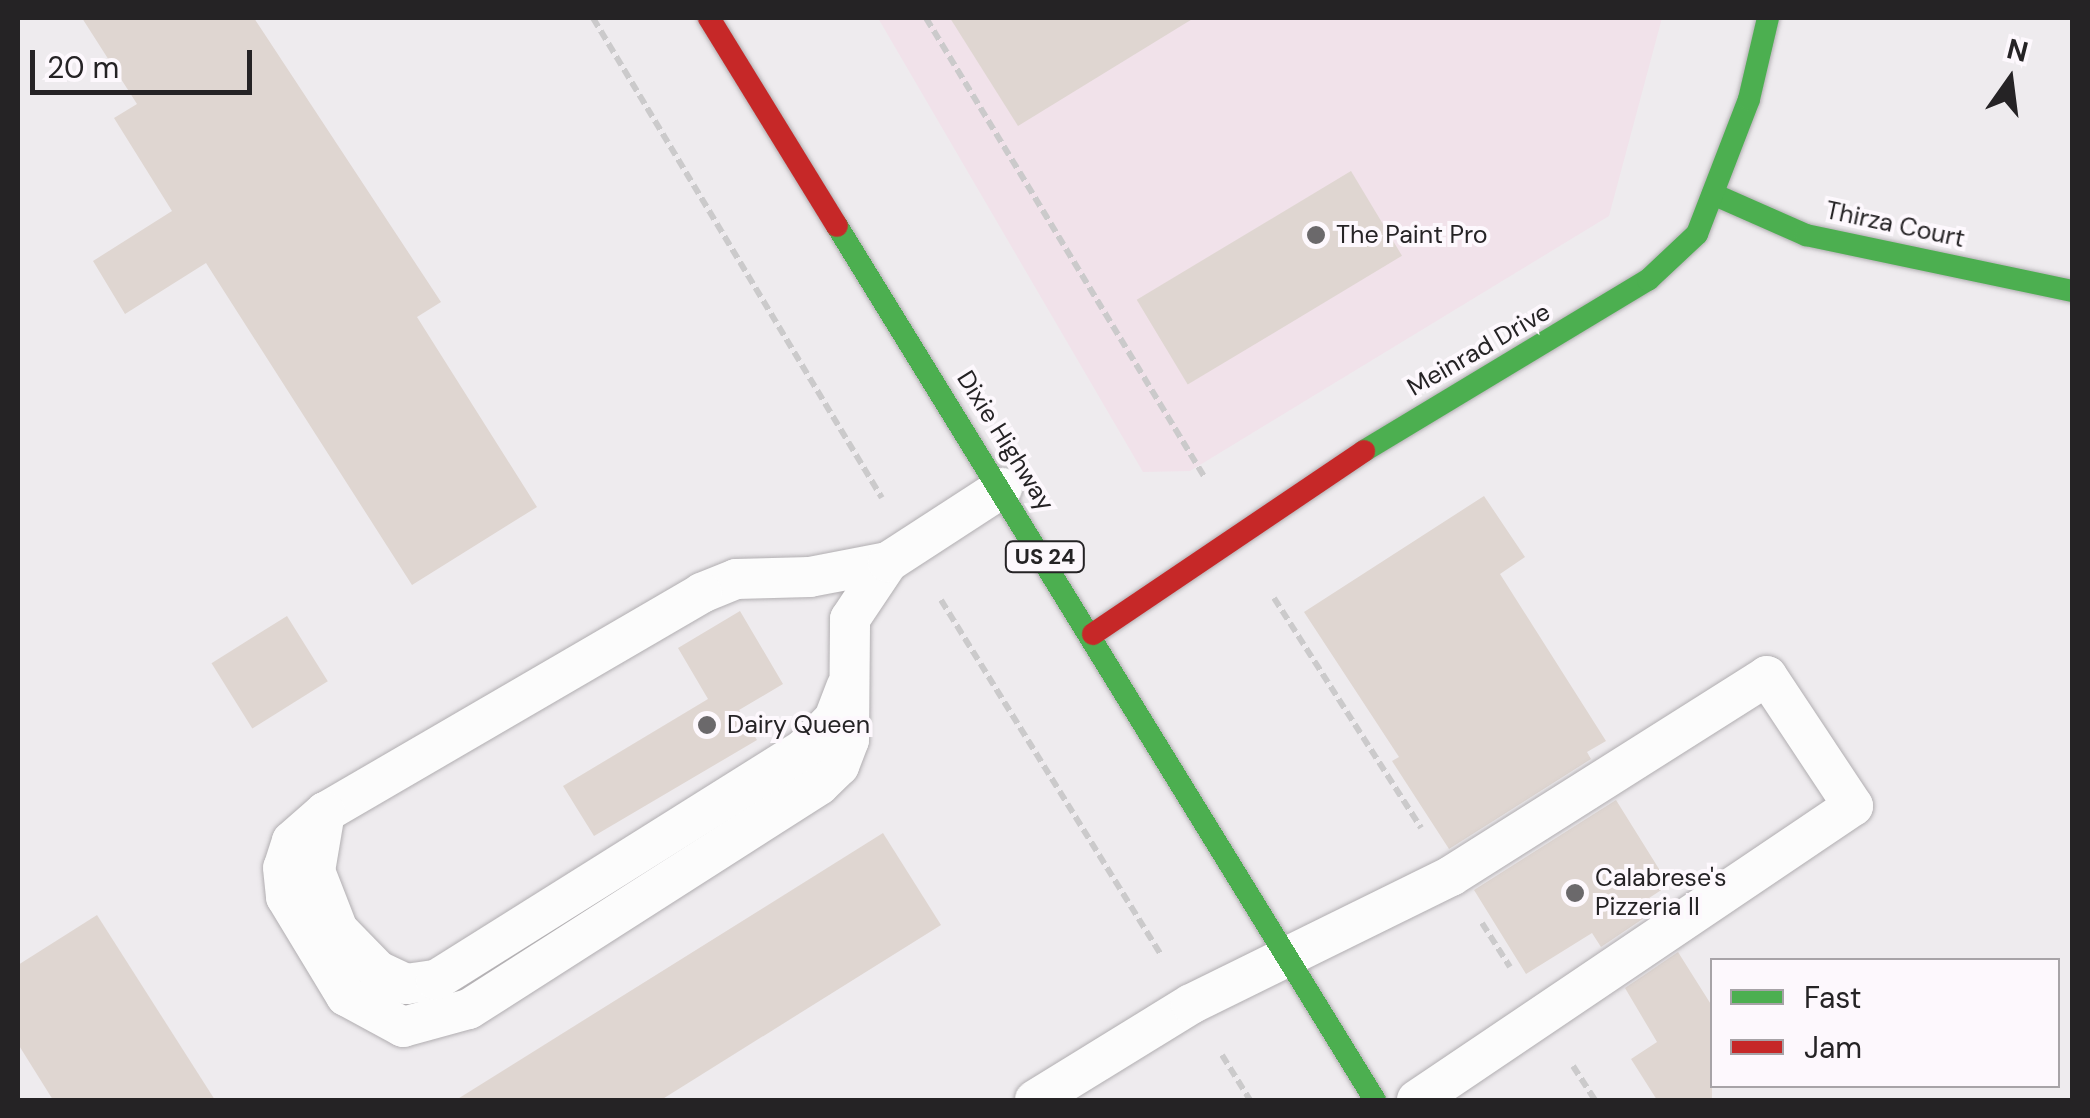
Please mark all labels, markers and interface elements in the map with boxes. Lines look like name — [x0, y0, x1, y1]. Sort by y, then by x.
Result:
scale bar — [35, 30, 258, 92]
north arrow — [1960, 30, 2060, 130]
text: N — [2003, 30, 2032, 71]
text: 20 m — [47, 48, 119, 87]
street label: Thirza Court — [1823, 196, 1967, 254]
place label: The Paint Pro — [1336, 220, 1488, 250]
marker: The Paint Pro — [1305, 224, 1327, 246]
street label: Meinrad Drive — [1402, 297, 1556, 403]
street label: Dixie Highway — [950, 365, 1060, 517]
road number: US 24 — [1002, 540, 1088, 574]
place label: Dairy Queen — [727, 710, 870, 740]
marker: Dairy Queen — [696, 714, 718, 736]
place label: Calabrese's Pizzeria II — [1595, 864, 1727, 923]
marker: Calabrese's Pizzeria II — [1564, 882, 1586, 904]
legend — [1710, 958, 2060, 1088]
text: Fast — [1804, 978, 1862, 1017]
text: Jam — [1804, 1028, 1862, 1067]

